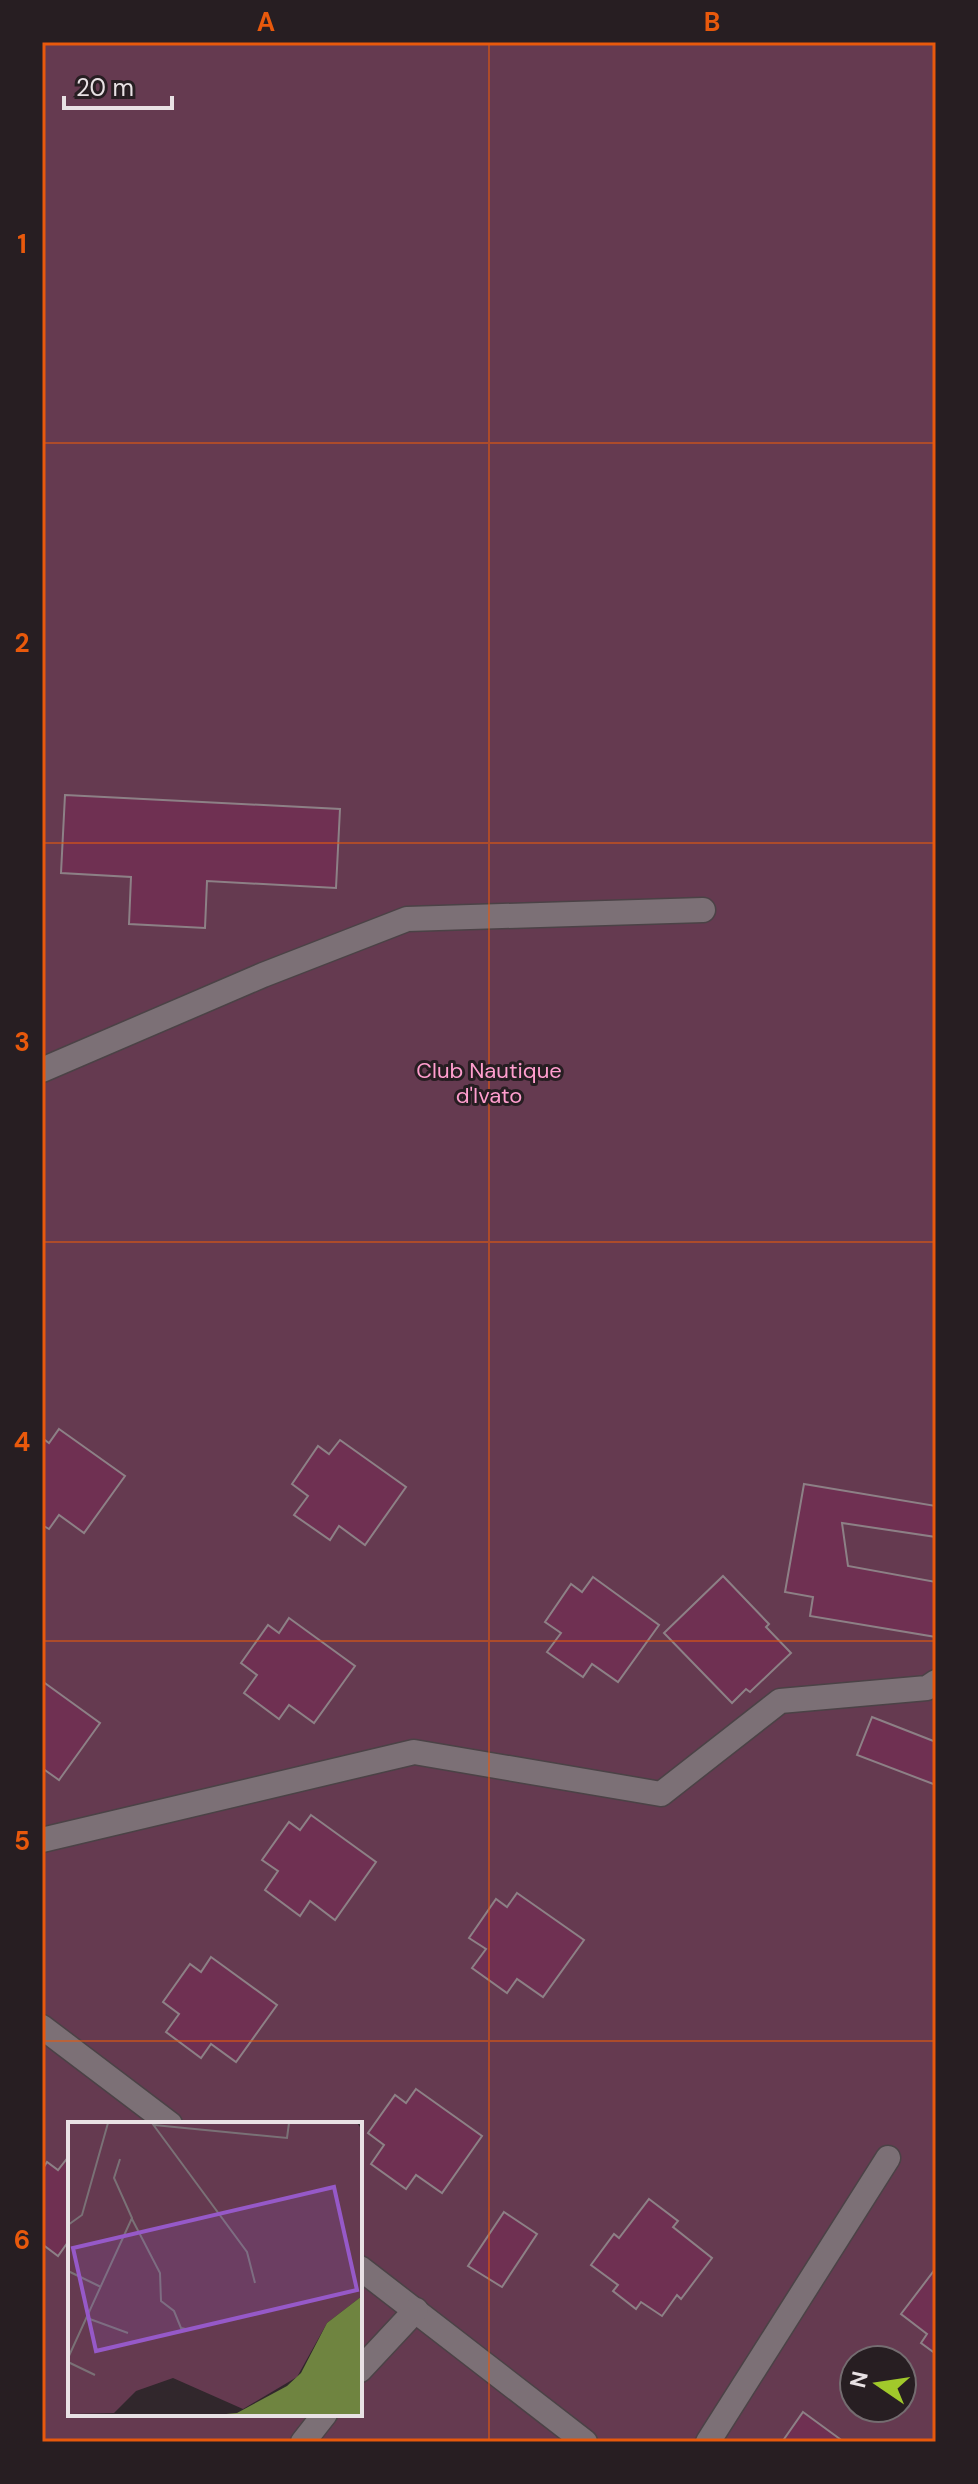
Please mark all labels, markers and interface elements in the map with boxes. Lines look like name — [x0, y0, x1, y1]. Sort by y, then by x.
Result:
text: A — [257, 5, 275, 39]
text: B — [704, 5, 720, 39]
scale bar — [64, 60, 172, 110]
text: 20 m — [76, 72, 134, 103]
text: 1 — [17, 227, 27, 261]
text: 2 — [14, 626, 30, 660]
text: 3 — [14, 1025, 30, 1059]
park label: Club Nautique d'Ivato — [416, 1056, 562, 1110]
text: 4 — [14, 1425, 30, 1459]
text: 5 — [14, 1824, 30, 1858]
inset map — [68, 2122, 362, 2416]
text: 6 — [14, 2223, 30, 2257]
north arrow — [838, 2344, 918, 2424]
text: N — [843, 2369, 875, 2391]

